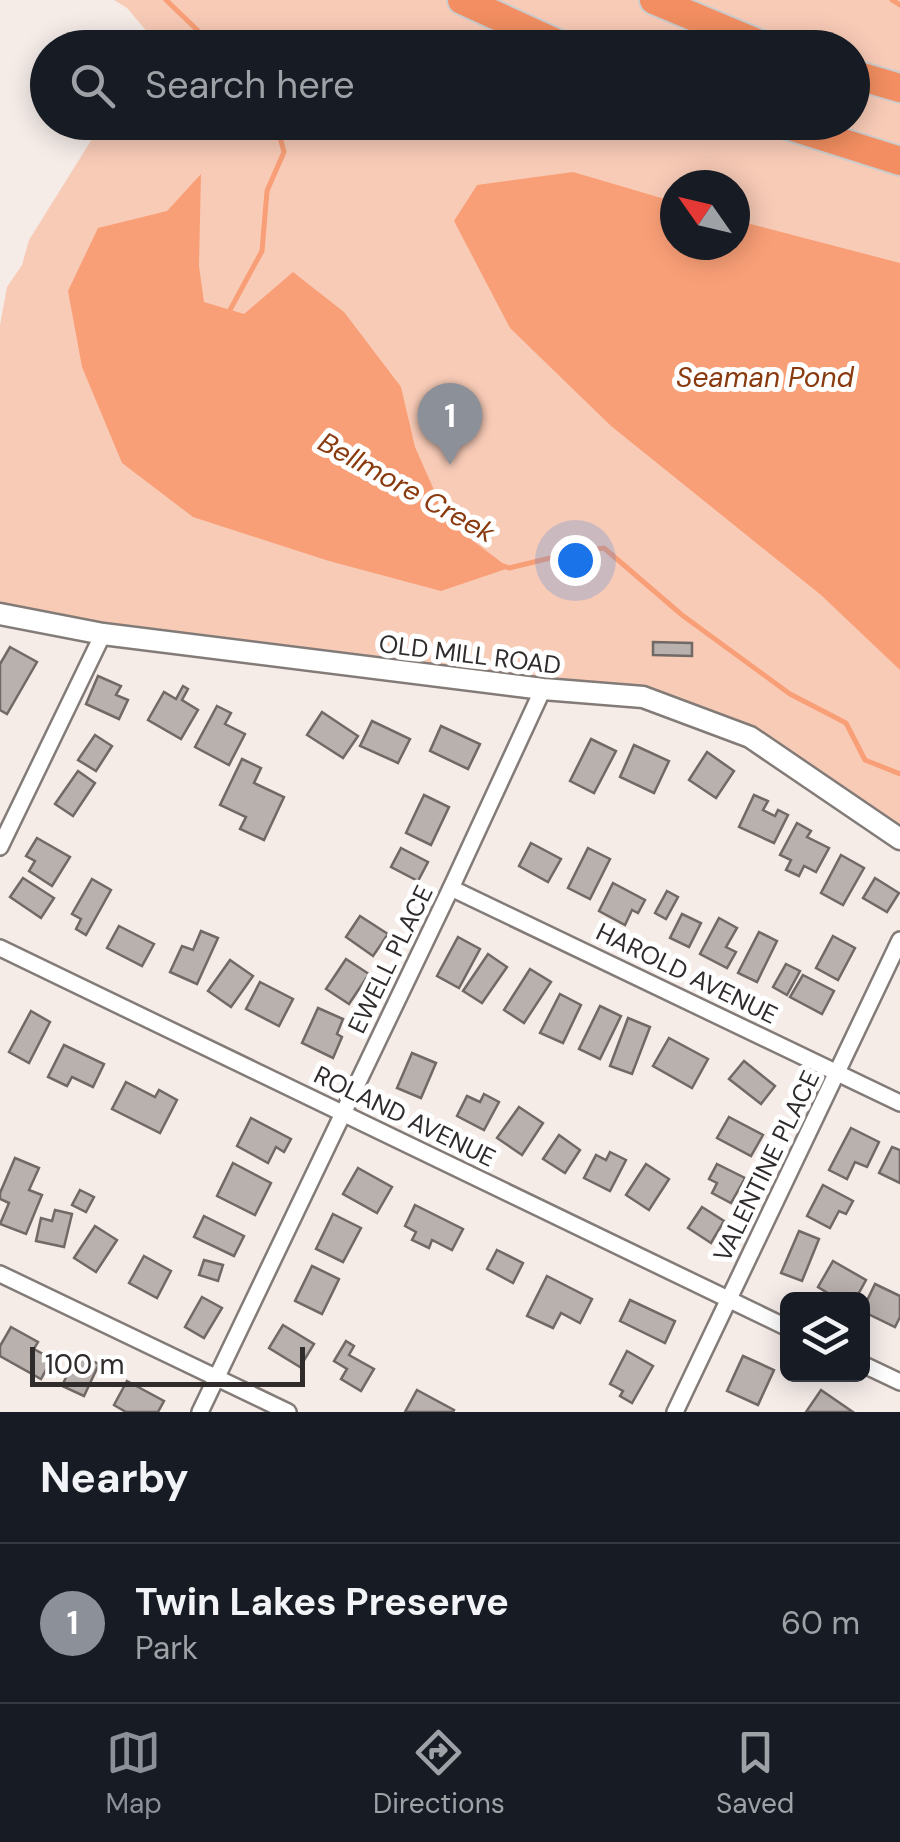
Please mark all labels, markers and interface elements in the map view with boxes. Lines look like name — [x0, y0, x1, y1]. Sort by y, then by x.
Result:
search box — [30, 30, 870, 140]
icon: search — [65, 58, 120, 113]
text: Search here — [145, 60, 355, 110]
north arrow — [660, 170, 750, 260]
water label: Seaman Pond — [676, 359, 855, 396]
pin: 1 — [418, 382, 482, 465]
water label: Bellmore Creek — [312, 423, 502, 552]
your location — [550, 535, 601, 586]
street label: OLD MILL ROAD — [377, 627, 563, 682]
street label: EWELL PLACE — [340, 880, 441, 1039]
street label: HAROLD AVENUE — [591, 915, 783, 1032]
street label: ROLAND AVENUE — [309, 1058, 501, 1175]
street label: VALENTINE PLACE — [706, 1065, 827, 1267]
map controls — [780, 1292, 870, 1382]
button: layers — [780, 1292, 870, 1382]
scale bar — [30, 1342, 305, 1386]
text: 100 m — [45, 1346, 124, 1383]
text: Nearby — [40, 1450, 189, 1505]
text: Twin Lakes Preserve — [135, 1577, 509, 1627]
text: 1 — [67, 1602, 78, 1644]
text: 60 m — [781, 1602, 860, 1644]
text: Park — [135, 1627, 198, 1669]
tab: Map — [106, 1725, 162, 1822]
tab: Directions — [373, 1725, 505, 1822]
tab: Saved — [716, 1725, 794, 1822]

